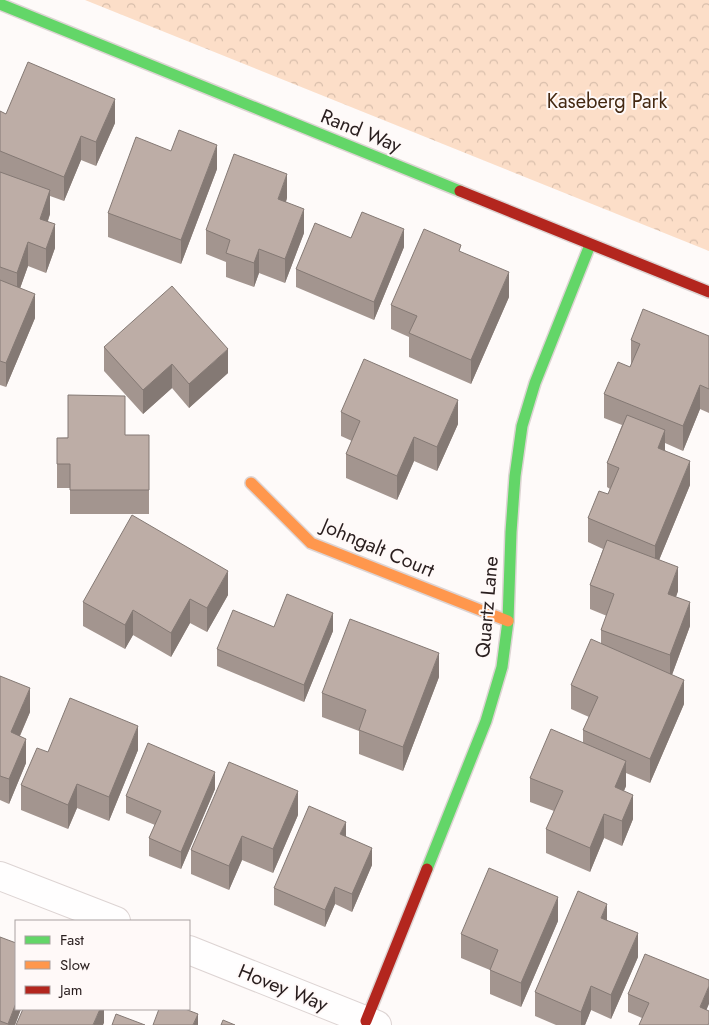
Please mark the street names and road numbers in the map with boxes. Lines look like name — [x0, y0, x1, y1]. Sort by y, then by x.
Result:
street label: Rand Way — [316, 102, 406, 160]
street label: Johngalt Court — [314, 510, 439, 585]
street label: Quartz Lane — [468, 555, 506, 659]
street label: Hovey Way — [234, 957, 332, 1019]

